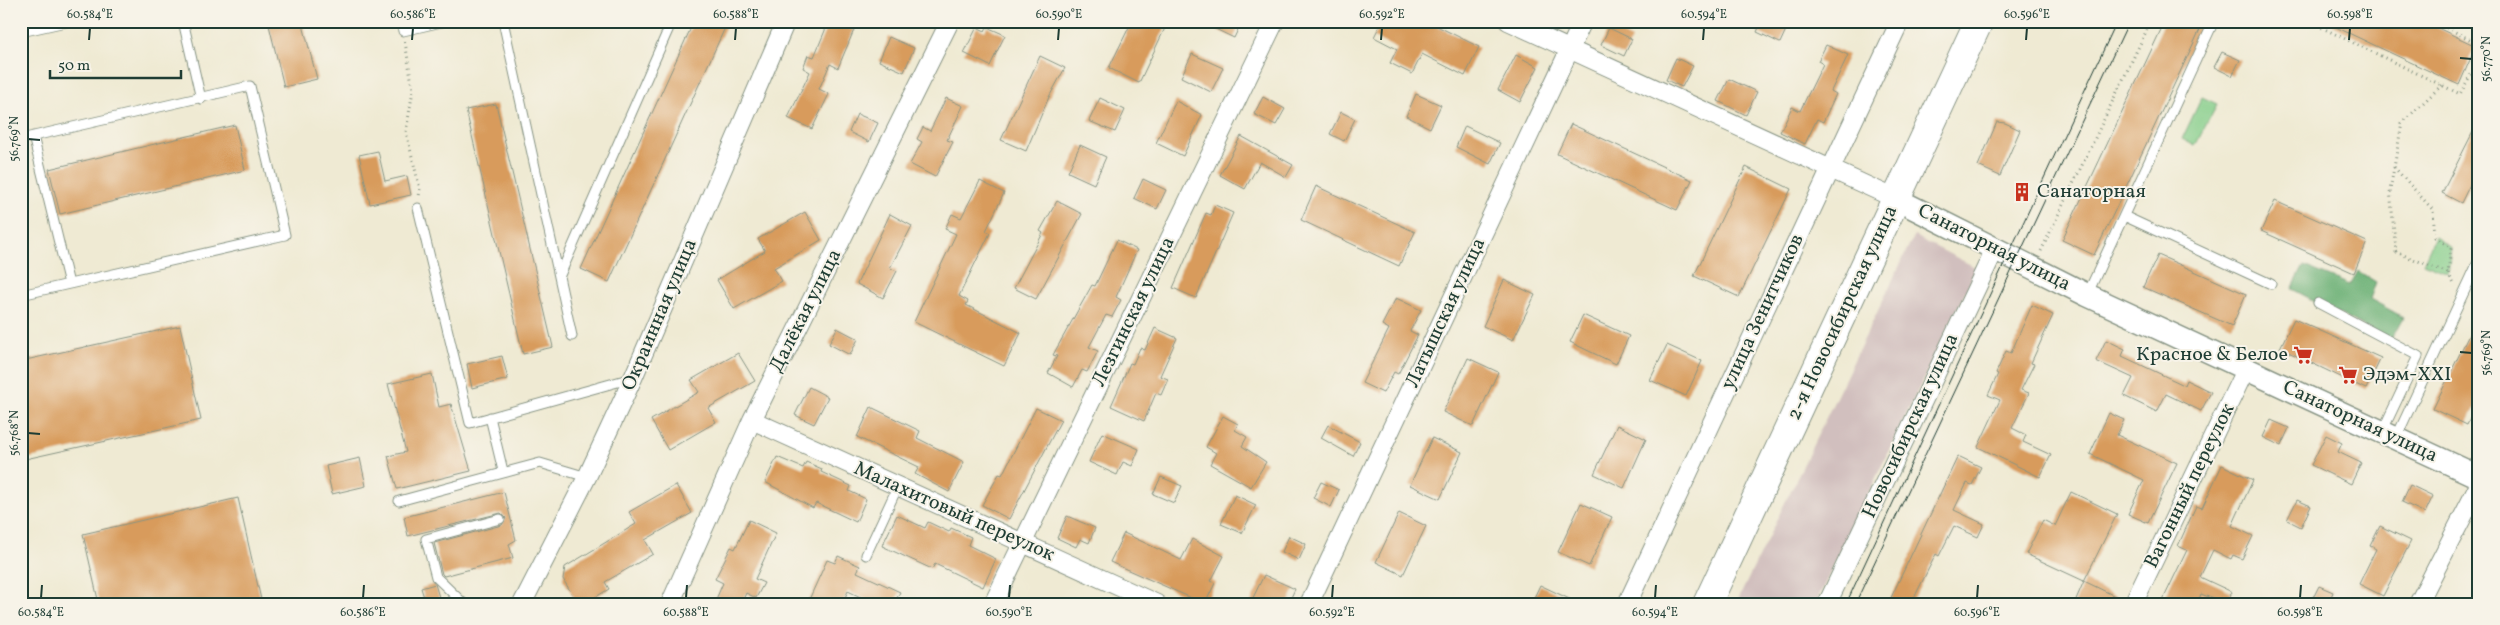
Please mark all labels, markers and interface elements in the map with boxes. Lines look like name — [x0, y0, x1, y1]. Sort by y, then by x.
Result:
text: 60.584°E — [67, 7, 113, 23]
text: 60.586°E — [390, 7, 436, 23]
text: 60.588°E — [713, 7, 759, 23]
text: 60.590°E — [1036, 7, 1082, 23]
text: 60.592°E — [1359, 7, 1405, 23]
text: 60.594°E — [1681, 7, 1727, 23]
text: 60.596°E — [2004, 7, 2050, 23]
text: 60.598°E — [2327, 7, 2373, 23]
text: 56.770°N — [2479, 36, 2495, 82]
scale bar — [50, 48, 181, 80]
text: 50 m — [58, 56, 90, 77]
text: 56.769°N — [7, 116, 23, 162]
place label: Санаторная — [2037, 178, 2146, 206]
building icon: Санаторная — [2011, 181, 2033, 203]
street label: Санаторная улица — [1913, 197, 2075, 299]
street label: 2-я Новосибирская улица — [1781, 201, 1905, 425]
street label: улица Зенитчиков — [1715, 229, 1811, 395]
street label: Лезгинская улица — [1086, 232, 1183, 392]
street label: Латышская улица — [1399, 233, 1493, 393]
street label: Окраинная улица — [615, 235, 705, 395]
street label: Далёкая улица — [763, 244, 849, 377]
street label: Новосибирская улица — [1856, 329, 1966, 523]
text: 56.769°N — [2479, 330, 2495, 376]
place label: Красное & Белое — [2136, 341, 2288, 369]
supermarket icon: Красное & Белое — [2292, 344, 2314, 366]
place label: Эдэм-XXI — [2363, 361, 2451, 389]
supermarket icon: Эдэм-XXI — [2337, 364, 2359, 386]
street label: Санаторная улица — [2278, 374, 2442, 470]
street label: Вагонный переулок — [2138, 398, 2242, 573]
text: 56.768°N — [7, 410, 23, 456]
street label: Малахитовый переулок — [849, 455, 1059, 569]
text: 60.584°E — [18, 605, 64, 621]
text: 60.586°E — [340, 605, 386, 621]
text: 60.588°E — [663, 605, 709, 621]
text: 60.590°E — [986, 605, 1032, 621]
text: 60.592°E — [1309, 605, 1355, 621]
text: 60.594°E — [1632, 605, 1678, 621]
text: 60.596°E — [1954, 605, 2000, 621]
text: 60.598°E — [2277, 605, 2323, 621]

